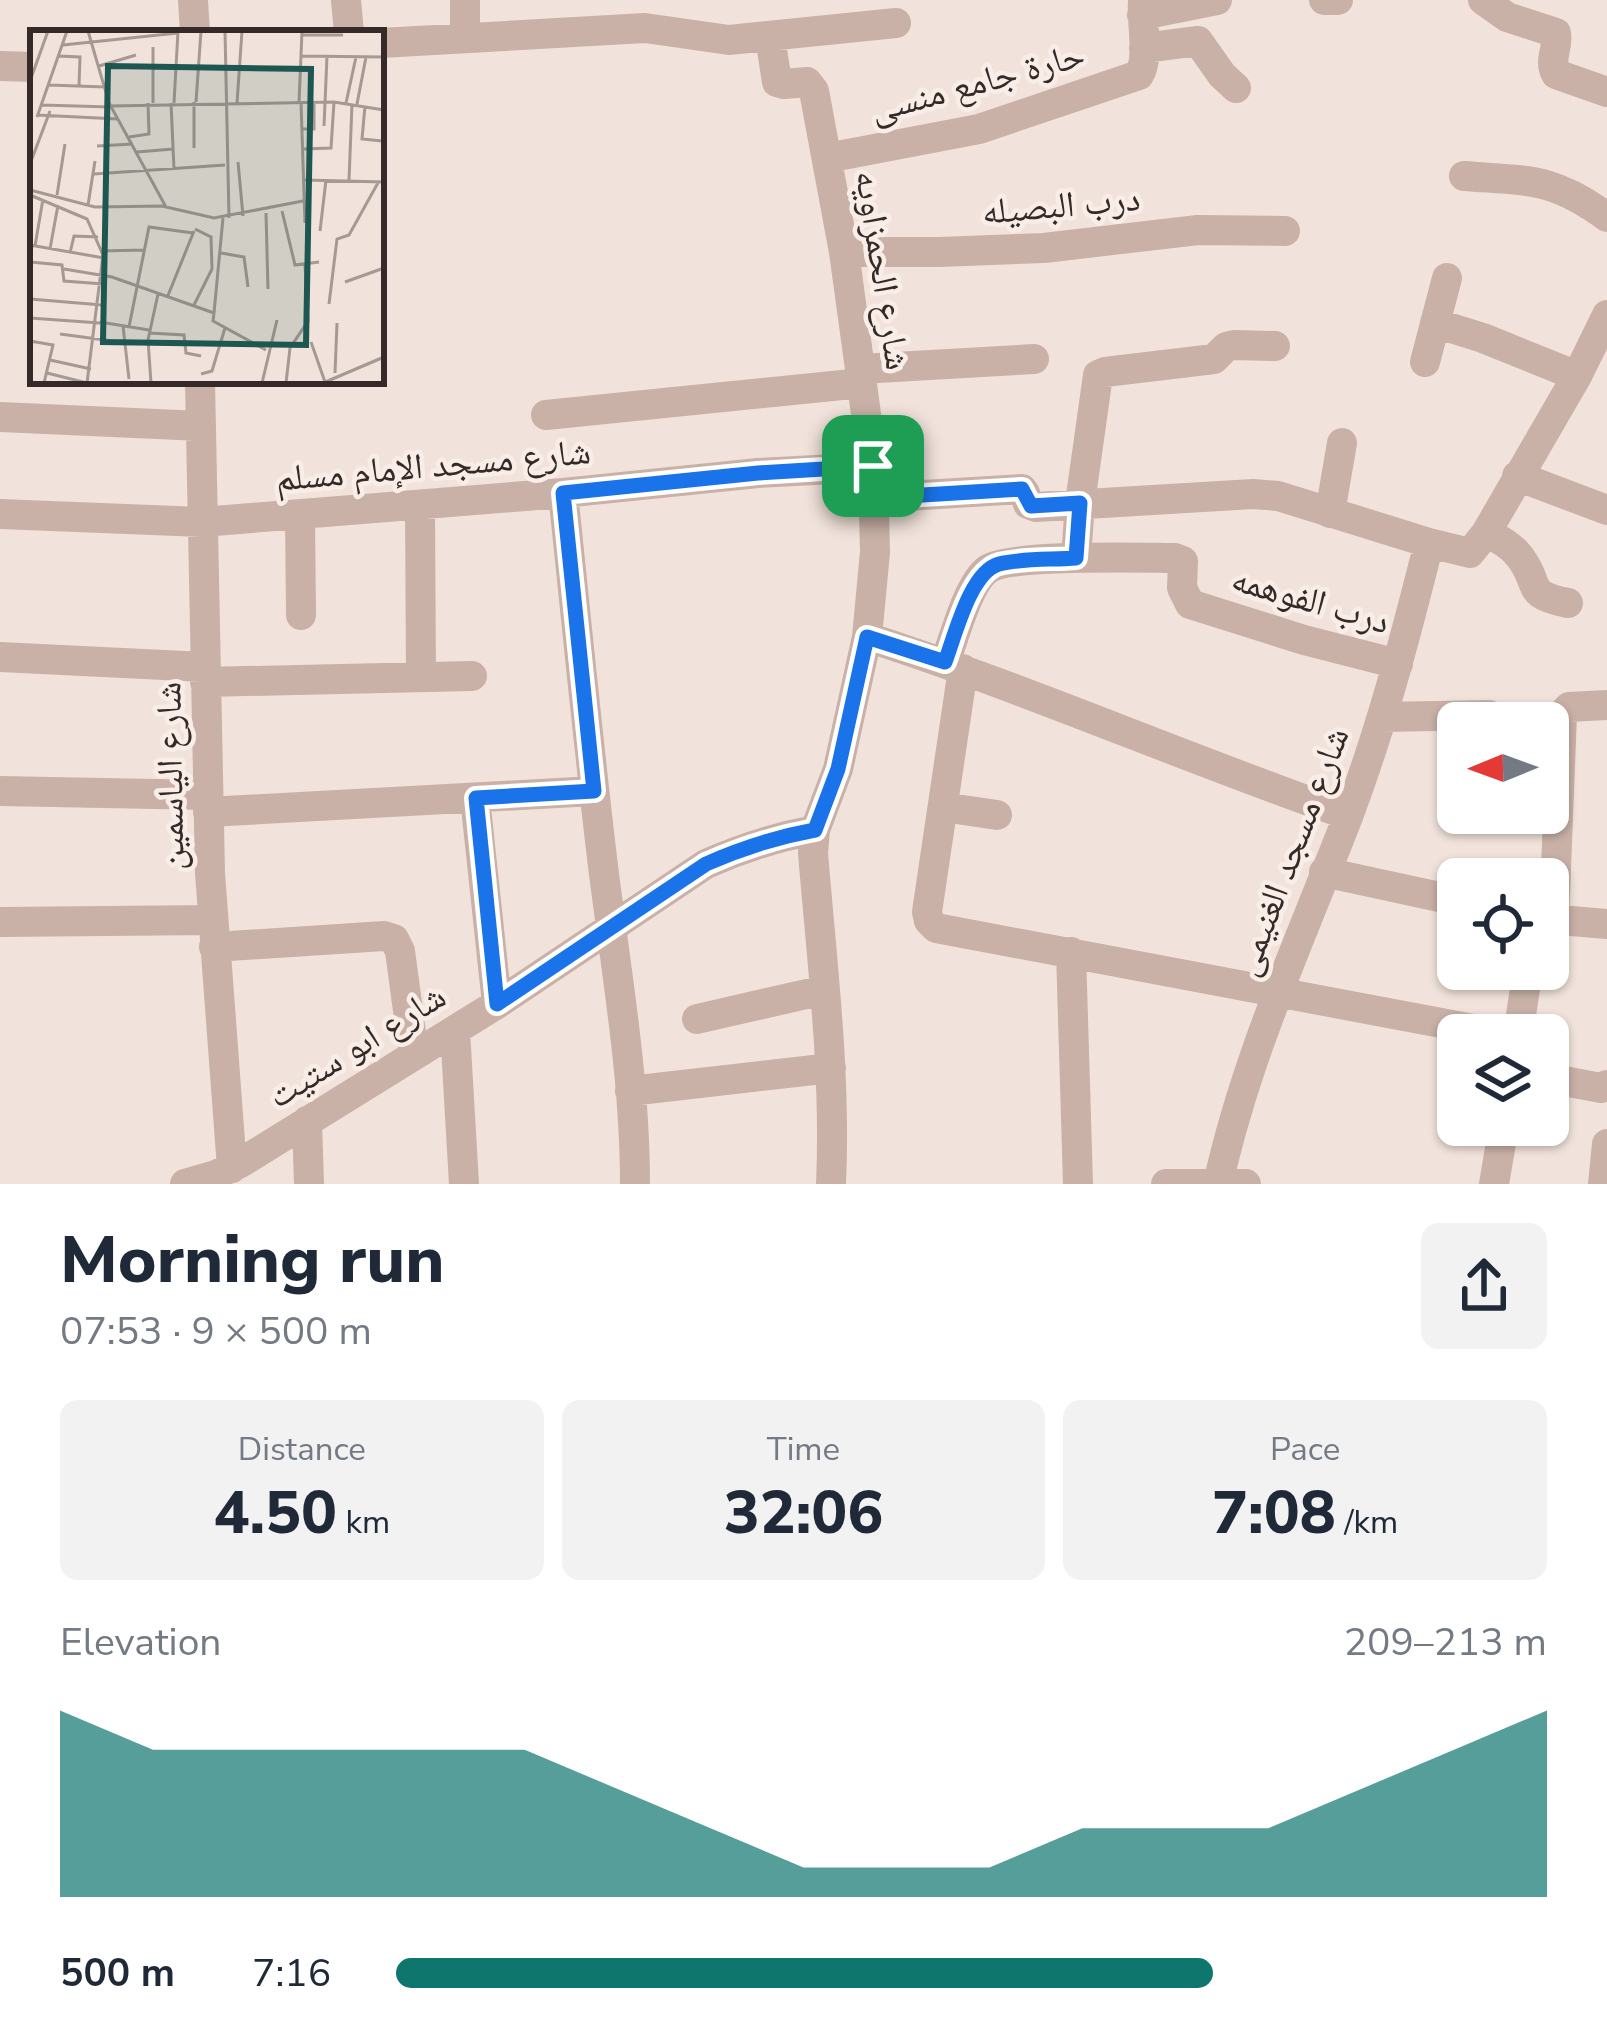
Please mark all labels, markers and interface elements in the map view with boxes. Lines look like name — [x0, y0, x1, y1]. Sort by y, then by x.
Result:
inset map — [30, 30, 384, 384]
street label: حارة جامع منسى — [865, 30, 1090, 135]
street label: شارع الحمزاويه — [843, 167, 922, 373]
street label: درب البصيله — [980, 174, 1142, 237]
pin — [822, 415, 924, 517]
street label: شارع مسجد الإمام مسلم — [274, 427, 593, 504]
icon: arrive — [840, 433, 906, 499]
street label: درب الفوهمه — [1226, 555, 1395, 646]
street label: شارع الياسمين — [144, 681, 197, 871]
north arrow — [1437, 702, 1569, 834]
map controls — [1437, 702, 1569, 1146]
street label: شارع مسجد الغنيمى — [1222, 720, 1361, 983]
button: locate — [1437, 858, 1569, 990]
street label: شارع ابو ستيت — [258, 972, 455, 1120]
button: layers — [1437, 1014, 1569, 1146]
text: Morning run — [60, 1215, 444, 1305]
button: share — [1421, 1223, 1547, 1349]
text: 07:53 · 9 × 500 m — [60, 1305, 372, 1358]
text: Distance — [238, 1427, 366, 1472]
text: Time — [767, 1427, 840, 1472]
text: Pace — [1270, 1427, 1340, 1472]
text: 4.50 — [213, 1472, 337, 1554]
text: 32:06 — [724, 1472, 883, 1554]
text: 7:08 — [1212, 1472, 1336, 1554]
text: km — [337, 1500, 390, 1545]
text: /km — [1336, 1500, 1398, 1545]
text: Elevation — [60, 1616, 221, 1669]
text: 209–213 m — [1344, 1616, 1547, 1669]
text: 500 m — [60, 1947, 175, 2000]
text: 7:16 — [252, 1947, 331, 2000]

